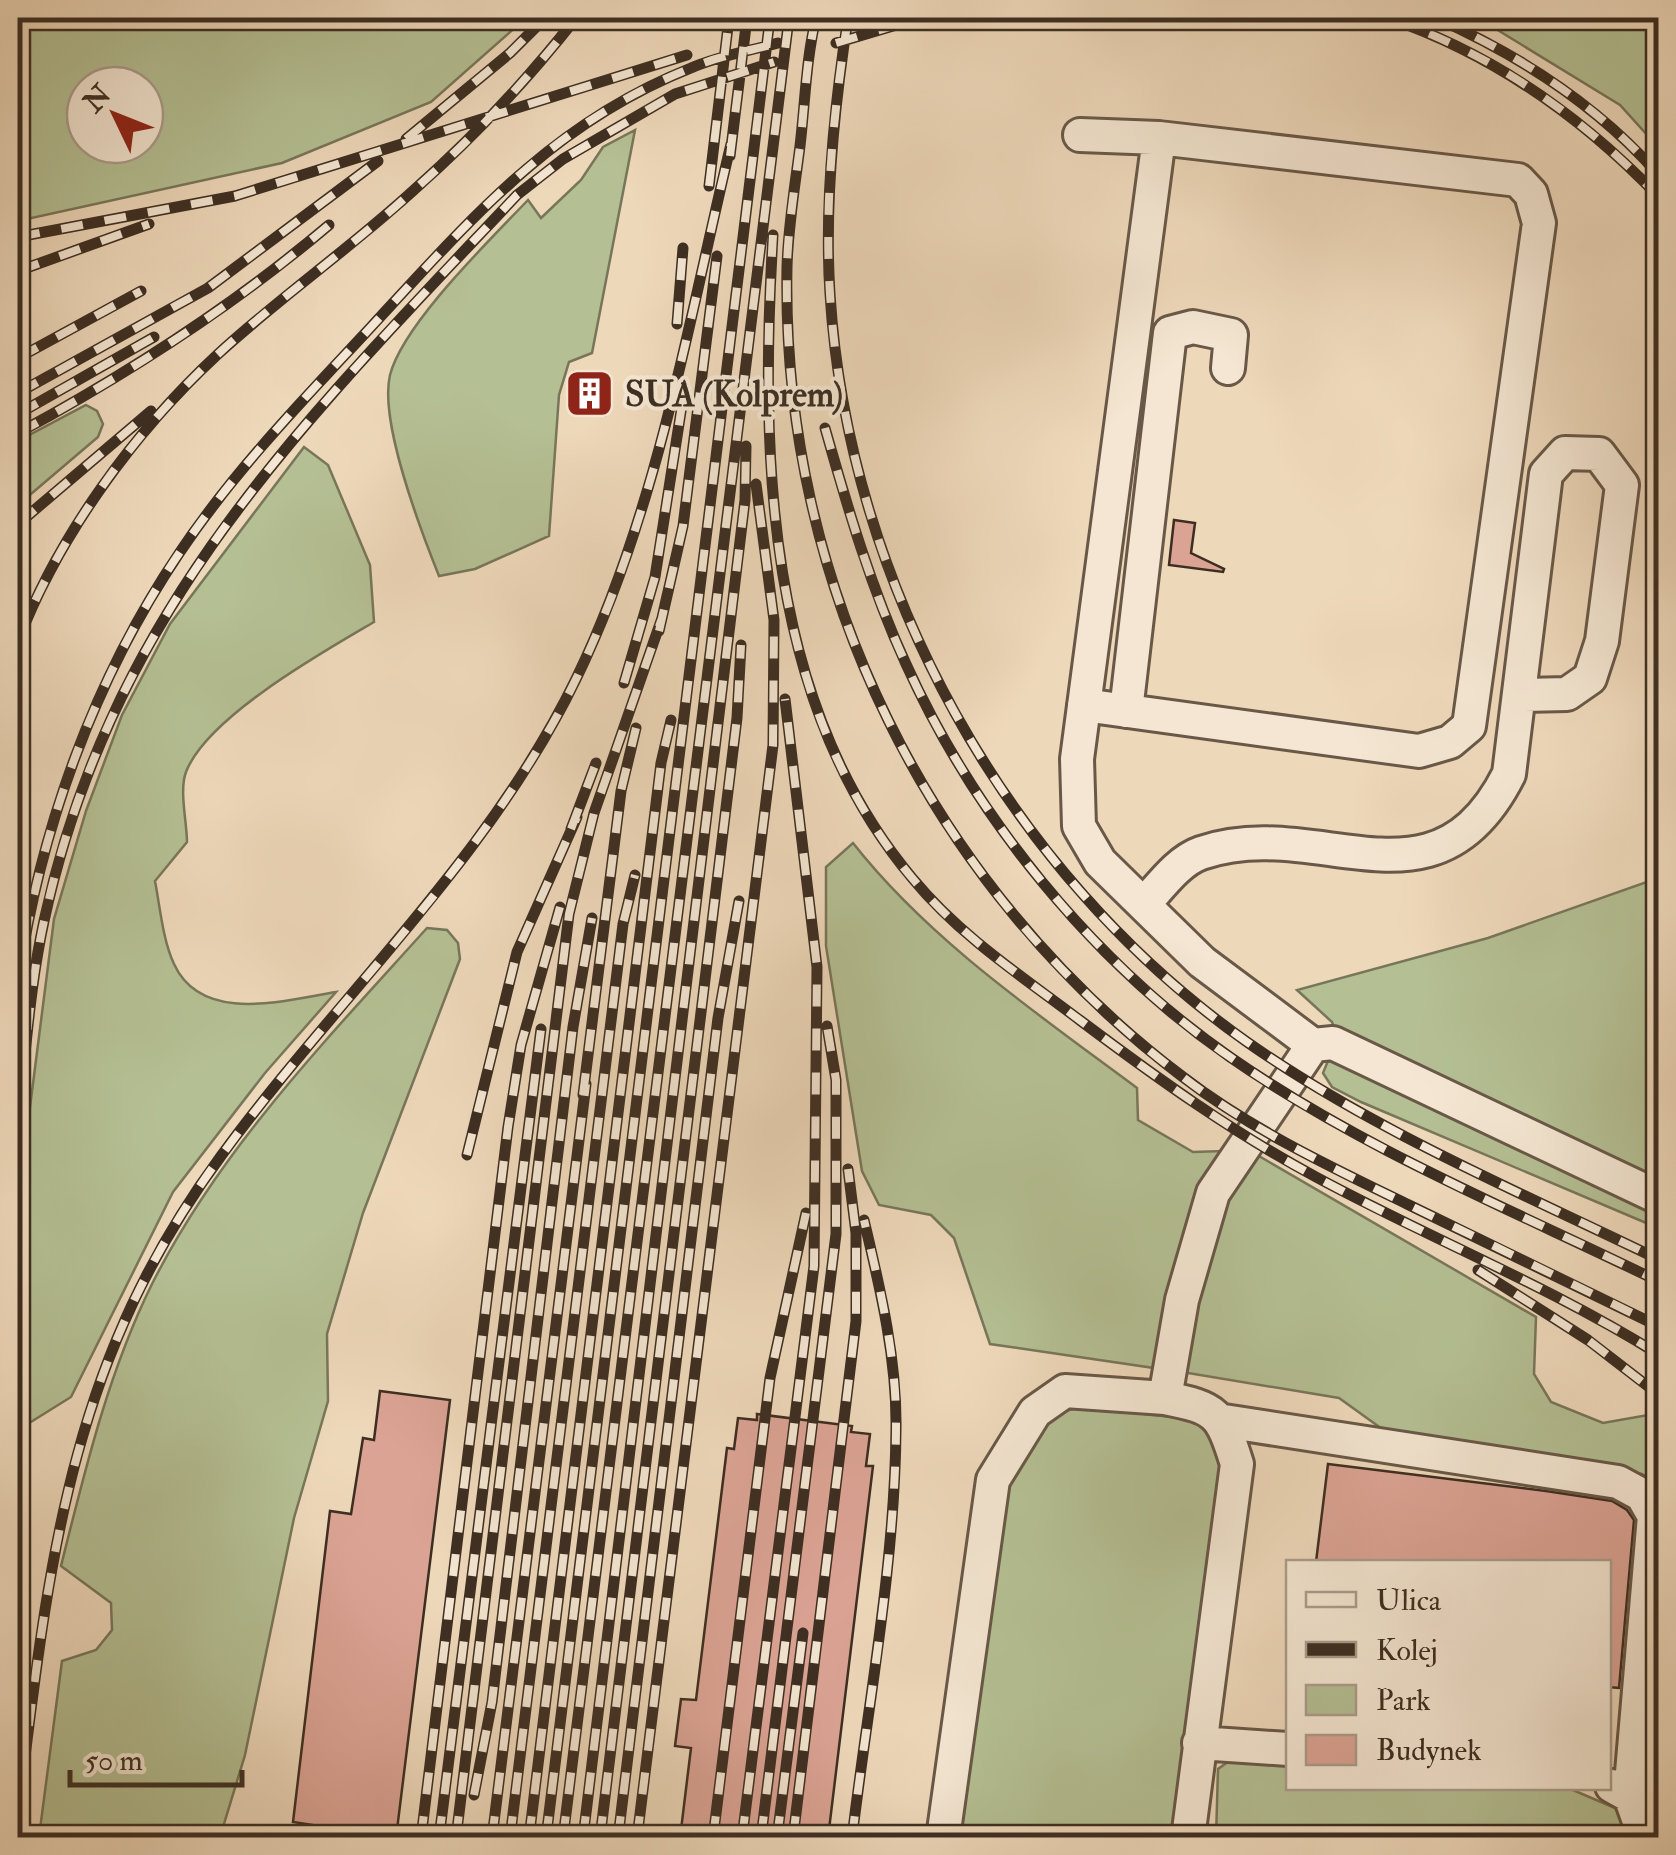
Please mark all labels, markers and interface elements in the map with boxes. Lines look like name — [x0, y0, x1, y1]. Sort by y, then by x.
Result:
north arrow — [65, 65, 165, 165]
text: N — [76, 77, 120, 121]
building icon: SUA (Kolprem) — [564, 368, 616, 420]
place label: SUA (Kolprem) — [625, 373, 843, 417]
legend — [1286, 1560, 1611, 1790]
text: Ulica — [1376, 1582, 1442, 1619]
text: Kolej — [1376, 1632, 1438, 1669]
text: Park — [1376, 1682, 1431, 1719]
scale bar — [70, 1725, 242, 1787]
text: Budynek — [1376, 1732, 1482, 1769]
text: 50 m — [85, 1742, 143, 1779]

